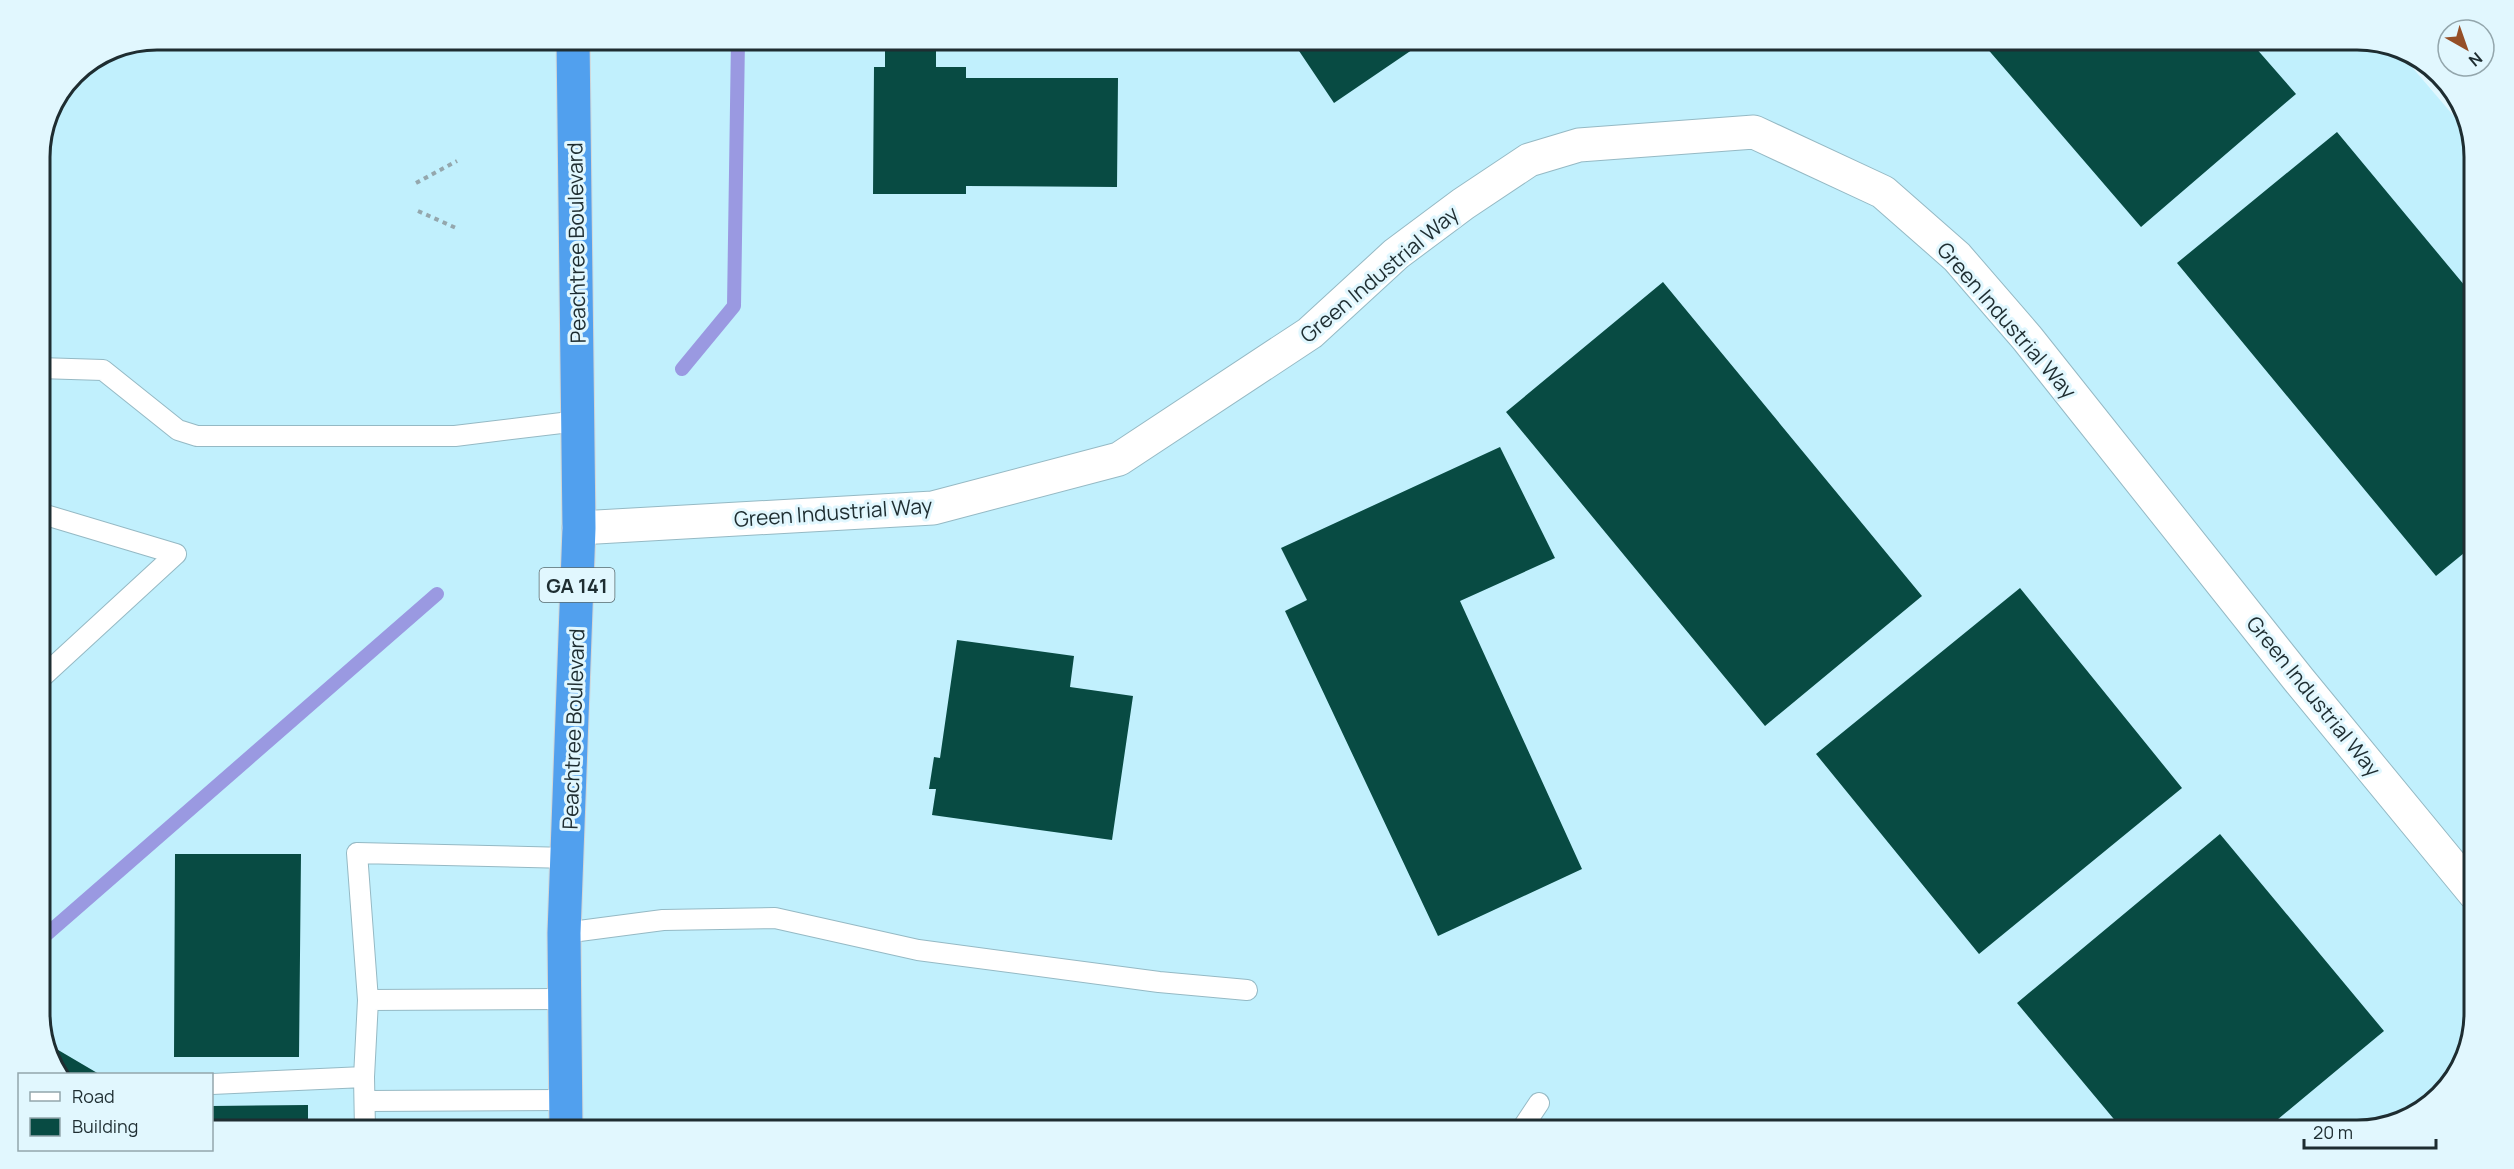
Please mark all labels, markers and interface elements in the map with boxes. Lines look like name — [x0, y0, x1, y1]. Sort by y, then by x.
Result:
north arrow — [2436, 18, 2496, 78]
text: N — [2464, 47, 2487, 72]
street label: Peachtree Boulevard — [560, 142, 592, 344]
street label: Green Industrial Way — [1294, 199, 1464, 349]
street label: Green Industrial Way — [1931, 236, 2083, 404]
street label: Green Industrial Way — [733, 491, 933, 533]
road number: GA 141 — [540, 568, 614, 602]
street label: Green Industrial Way — [2241, 610, 2387, 782]
street label: Peachtree Boulevard — [556, 628, 590, 830]
legend — [18, 1073, 213, 1151]
text: Road — [72, 1084, 115, 1108]
scale bar — [2304, 1112, 2436, 1150]
text: Building — [72, 1114, 138, 1138]
text: 20 m — [2313, 1120, 2353, 1144]

